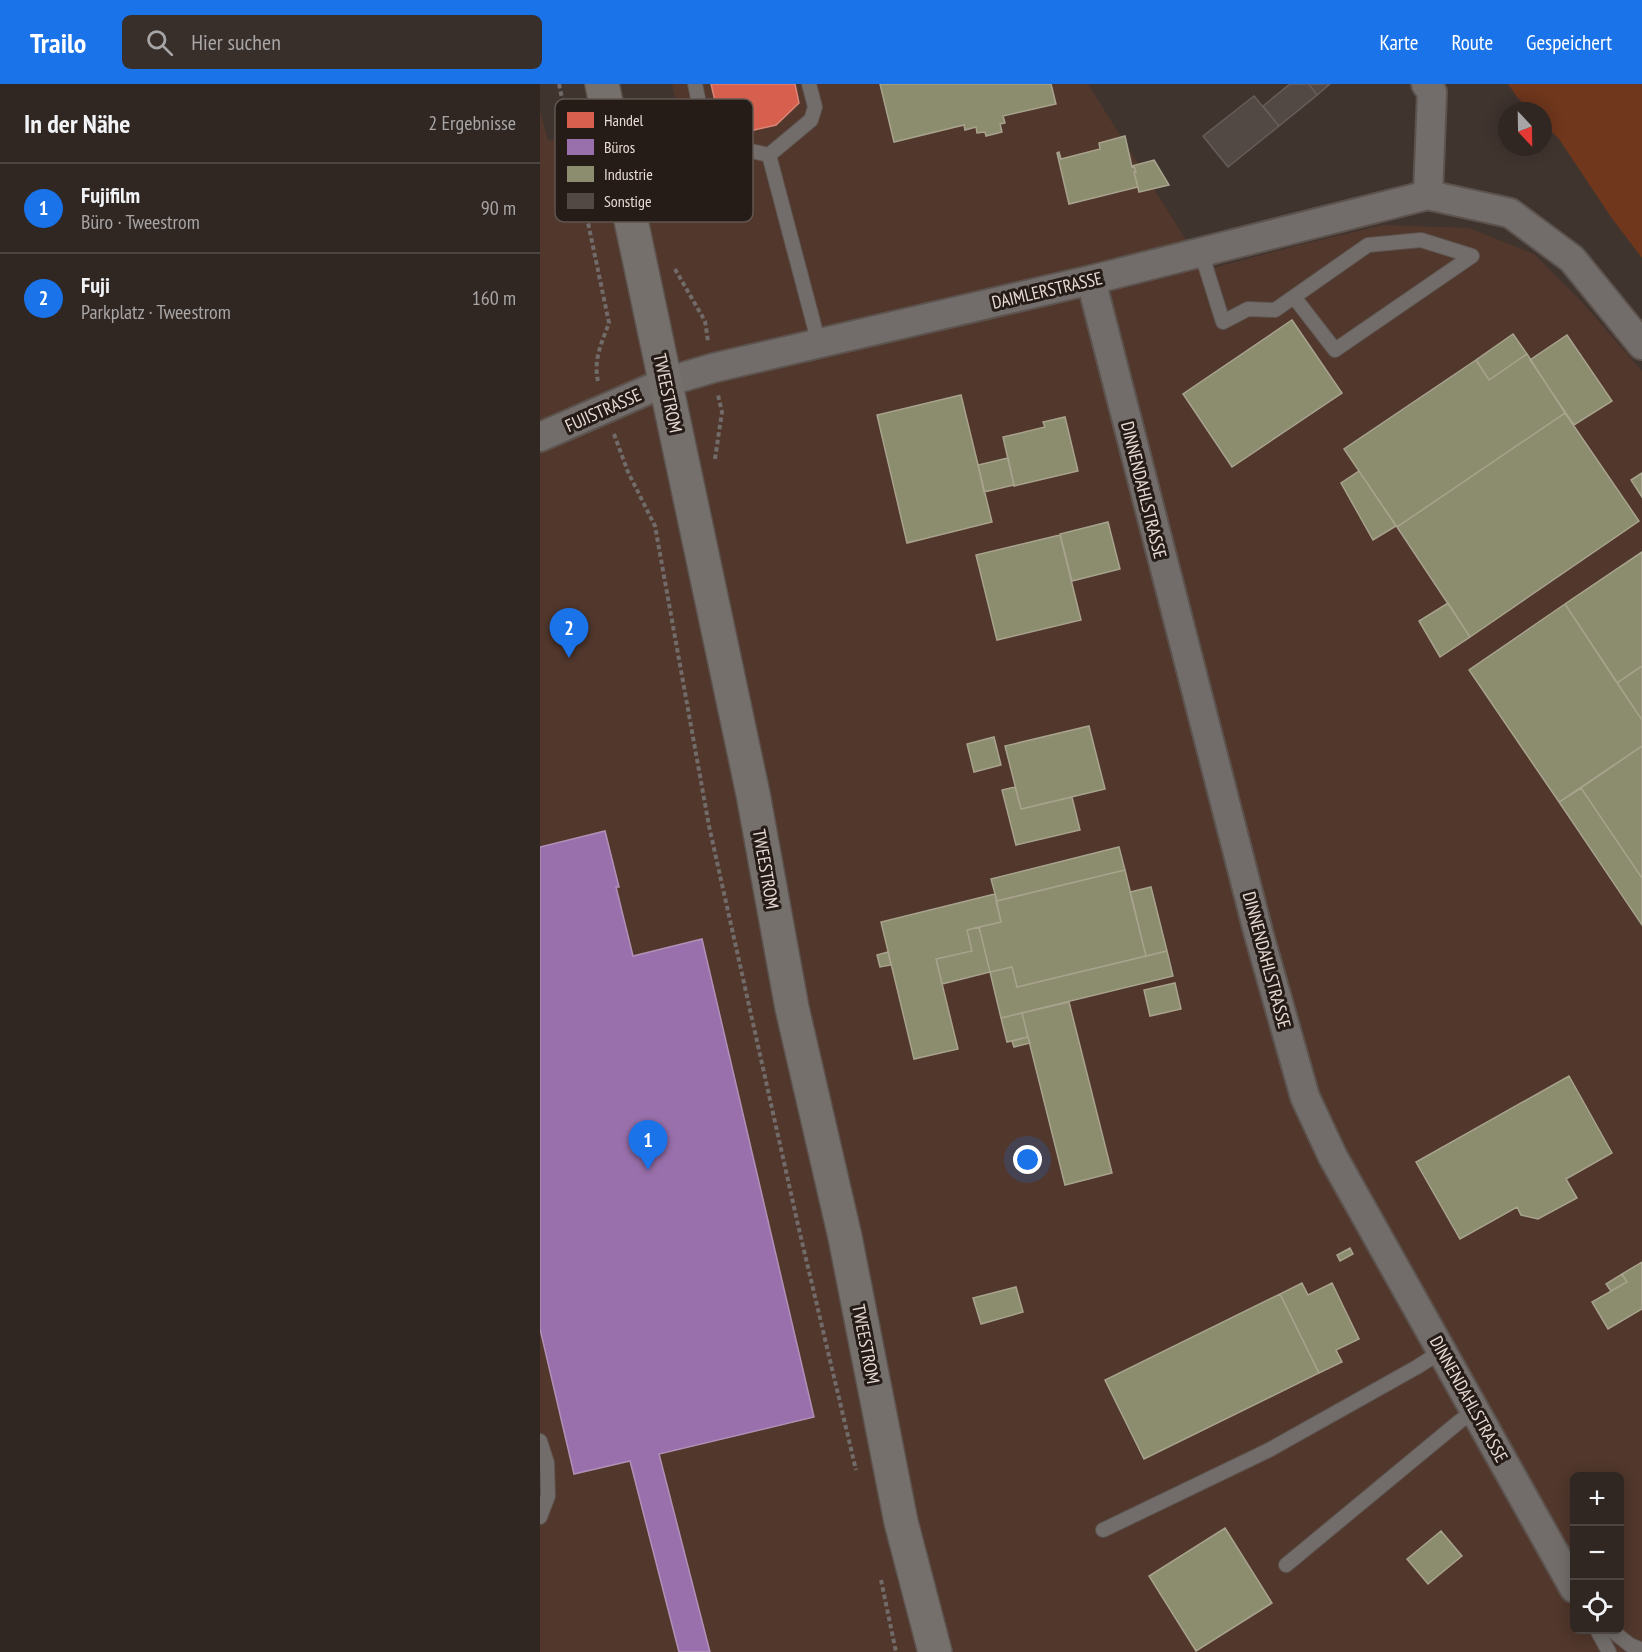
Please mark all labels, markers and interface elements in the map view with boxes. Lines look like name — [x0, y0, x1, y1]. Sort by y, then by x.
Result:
search box — [122, 15, 542, 69]
text: Trailo — [30, 24, 86, 61]
icon: search — [143, 26, 176, 59]
text: Hier suchen — [191, 28, 281, 56]
text: Karte — [1380, 29, 1418, 56]
text: Route — [1451, 29, 1493, 56]
text: Gespeichert — [1526, 29, 1612, 56]
legend — [555, 99, 753, 222]
north arrow — [1498, 102, 1552, 156]
text: In der Nähe — [24, 107, 130, 140]
text: 2 Ergebnisse — [428, 110, 516, 136]
text: Handel — [604, 110, 644, 130]
text: Büros — [604, 137, 635, 157]
text: Industrie — [604, 164, 653, 184]
text: Fujifilm — [81, 181, 140, 209]
text: Sonstige — [604, 191, 652, 211]
text: 1 — [39, 195, 48, 221]
text: 90 m — [481, 195, 516, 221]
text: Büro · Tweestrom — [81, 209, 200, 235]
street label: DAIMLERSTRASSE — [990, 266, 1104, 314]
text: Fuji — [81, 271, 110, 299]
text: 2 — [39, 285, 48, 311]
text: 160 m — [472, 285, 516, 311]
text: Parkplatz · Tweestrom — [81, 299, 231, 325]
street label: TWEESTROM — [648, 351, 688, 435]
street label: FUJISTRASSE — [561, 383, 645, 437]
street label: DINNENDAHLSTRASSE — [1116, 419, 1172, 561]
pin: 2 — [549, 608, 588, 658]
street label: TWEESTROM — [748, 827, 784, 911]
street label: DINNENDAHLSTRASSE — [1238, 889, 1296, 1031]
pin: 1 — [628, 1120, 668, 1170]
your location — [1013, 1145, 1042, 1174]
street label: TWEESTROM — [847, 1302, 885, 1386]
street label: DINNENDAHLSTRASSE — [1425, 1332, 1513, 1466]
map controls — [1570, 1472, 1624, 1634]
button: + — [1570, 1472, 1624, 1526]
button: − — [1570, 1526, 1624, 1580]
button: locate — [1570, 1580, 1624, 1634]

